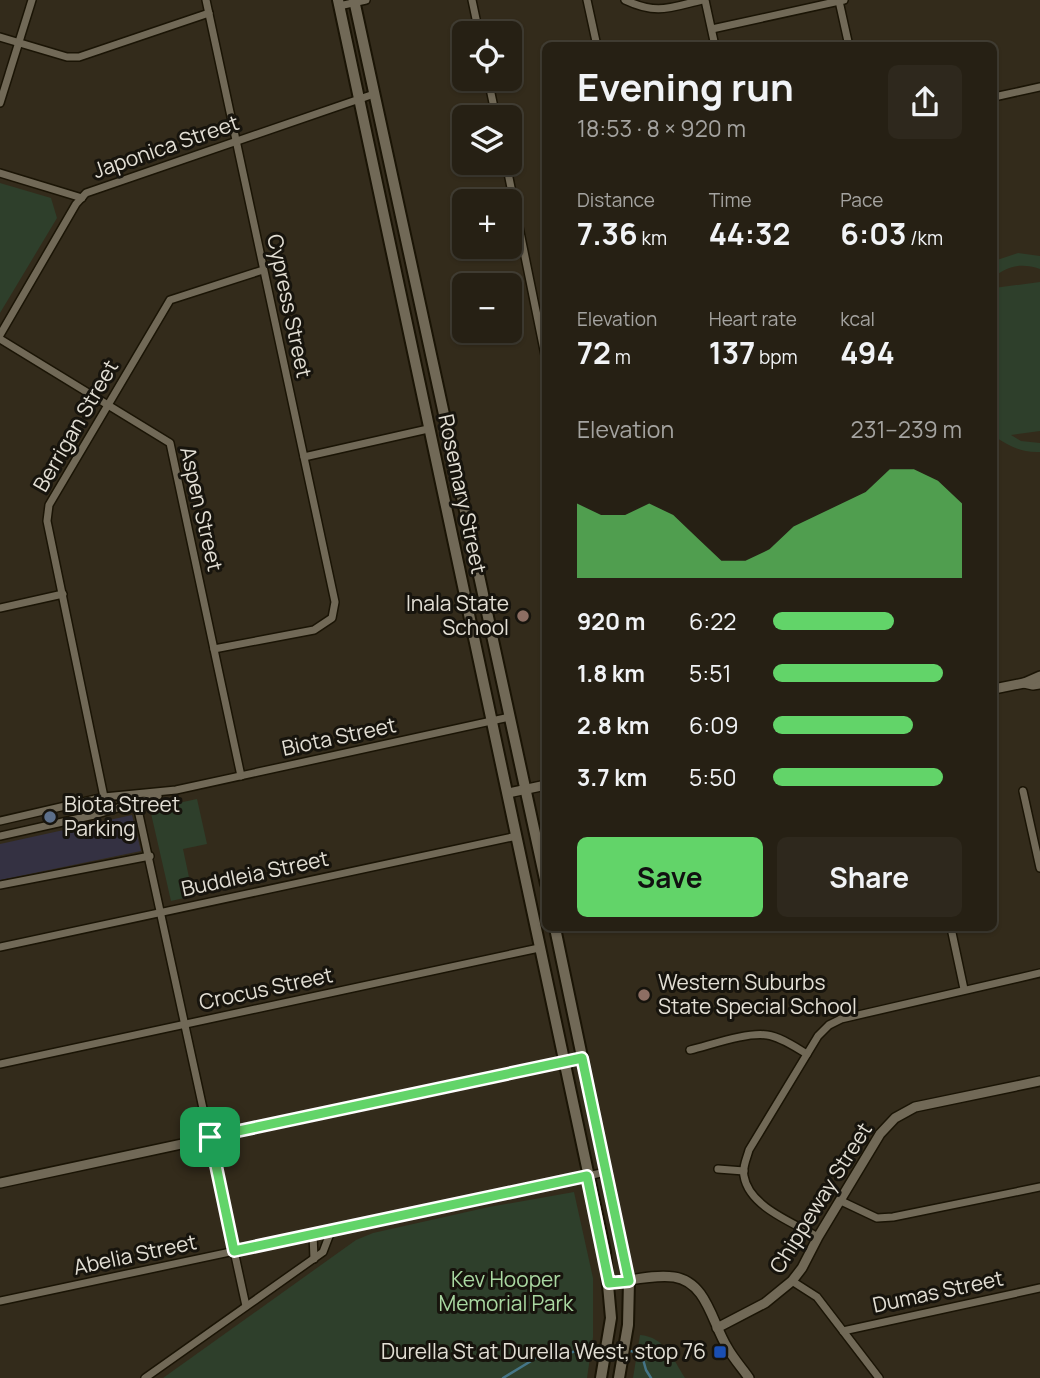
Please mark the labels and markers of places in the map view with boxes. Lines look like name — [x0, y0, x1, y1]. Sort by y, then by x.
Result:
place label: Inala State School — [406, 589, 509, 641]
marker: Inala State School — [515, 608, 531, 624]
place label: Biota Street Parking — [64, 790, 180, 842]
marker: Biota Street Parking — [42, 809, 58, 825]
place label: Western Suburbs State Special School — [658, 968, 857, 1020]
marker: Western Suburbs State Special School — [636, 987, 652, 1003]
pin — [180, 1107, 240, 1167]
place label: Durella St at Durella West, stop 76 — [381, 1337, 706, 1365]
marker: Durella St at Durella West, stop 76 — [712, 1344, 728, 1360]

